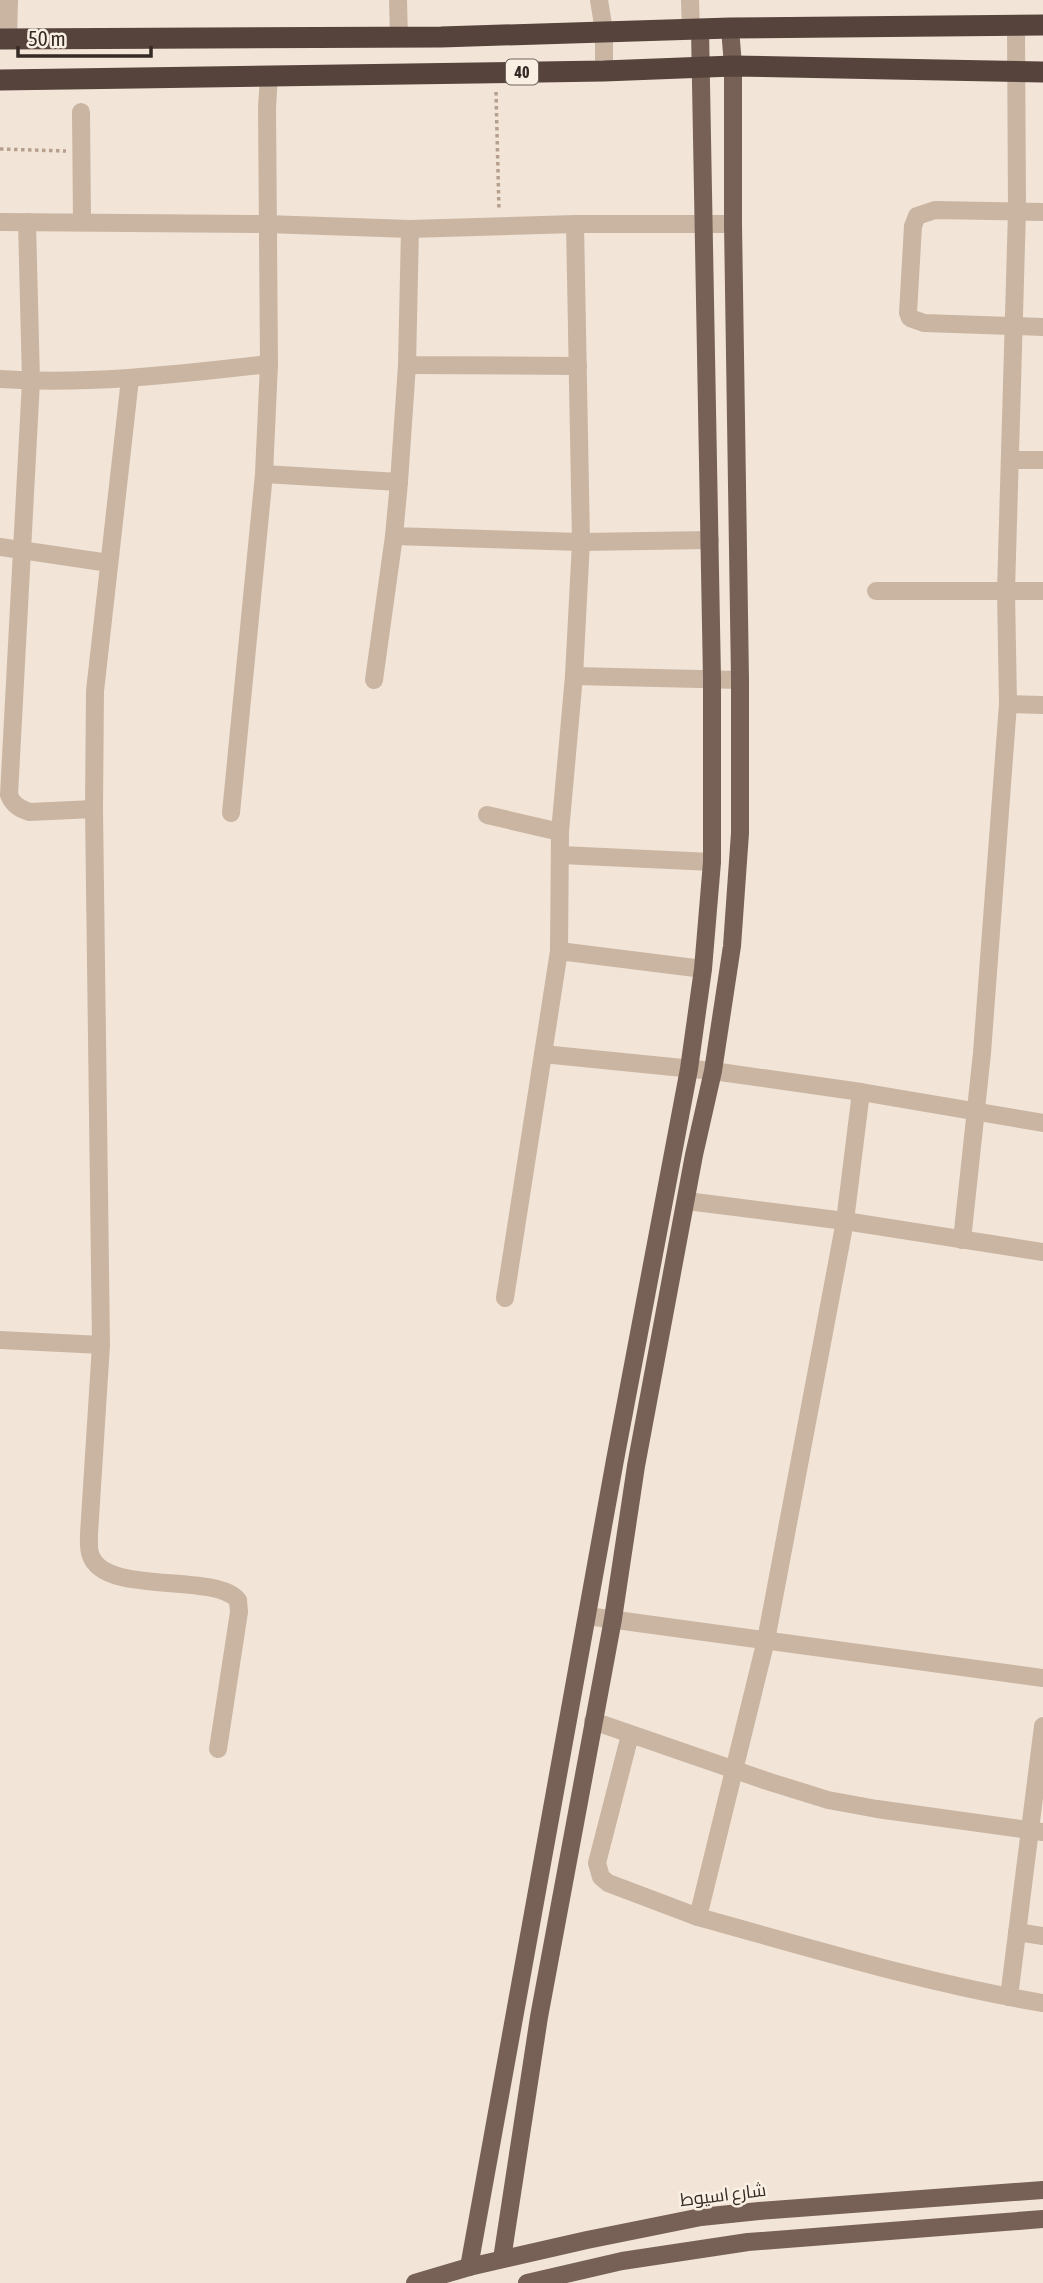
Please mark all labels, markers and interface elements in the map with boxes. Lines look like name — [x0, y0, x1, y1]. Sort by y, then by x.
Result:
scale bar — [18, 14, 150, 58]
text: 50 m — [28, 26, 66, 50]
road number: 40 — [506, 60, 538, 85]
street label: شارع اسيوط — [679, 2179, 767, 2212]

